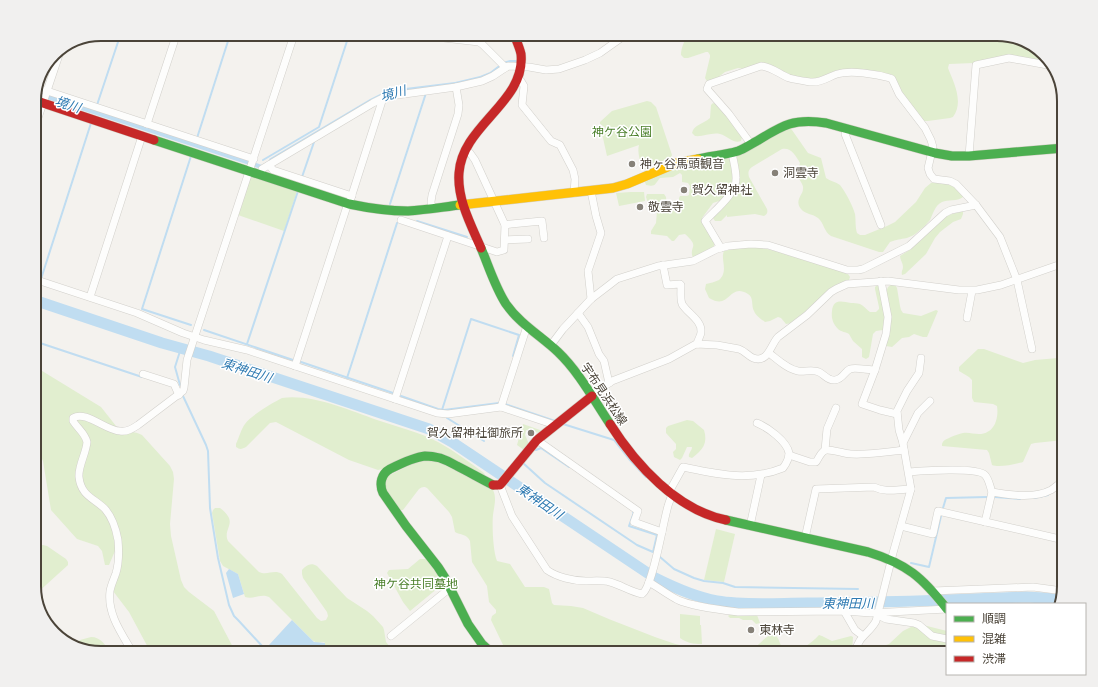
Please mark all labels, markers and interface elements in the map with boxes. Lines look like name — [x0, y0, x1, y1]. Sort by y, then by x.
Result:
water label: 境川 — [378, 81, 410, 104]
water label: 境川 — [53, 92, 85, 116]
park label: 神ケ谷公園 — [592, 124, 652, 138]
place label: 神ヶ谷馬頭観音 — [640, 156, 724, 170]
marker: 神ヶ谷馬頭観音 — [627, 159, 637, 169]
place label: 洞雲寺 — [783, 165, 819, 179]
marker: 洞雲寺 — [770, 168, 780, 178]
place label: 賀久留神社 — [692, 182, 752, 196]
marker: 賀久留神社 — [679, 185, 689, 195]
place label: 敬雲寺 — [648, 199, 684, 213]
marker: 敬雲寺 — [635, 202, 645, 212]
water label: 東神田川 — [220, 354, 276, 386]
street label: 宇布見浜松線 — [579, 360, 631, 427]
place label: 賀久留神社御旅所 — [427, 425, 523, 439]
marker: 賀久留神社御旅所 — [526, 428, 536, 438]
water label: 東神田川 — [514, 480, 568, 523]
park label: 神ケ谷共同墓地 — [374, 576, 458, 590]
water label: 東神田川 — [822, 595, 876, 611]
legend — [946, 603, 1086, 675]
text: 順調 — [982, 611, 1006, 625]
place label: 東林寺 — [759, 622, 795, 636]
marker: 東林寺 — [746, 625, 756, 635]
text: 混雑 — [982, 631, 1006, 645]
text: 渋滞 — [982, 651, 1006, 665]

